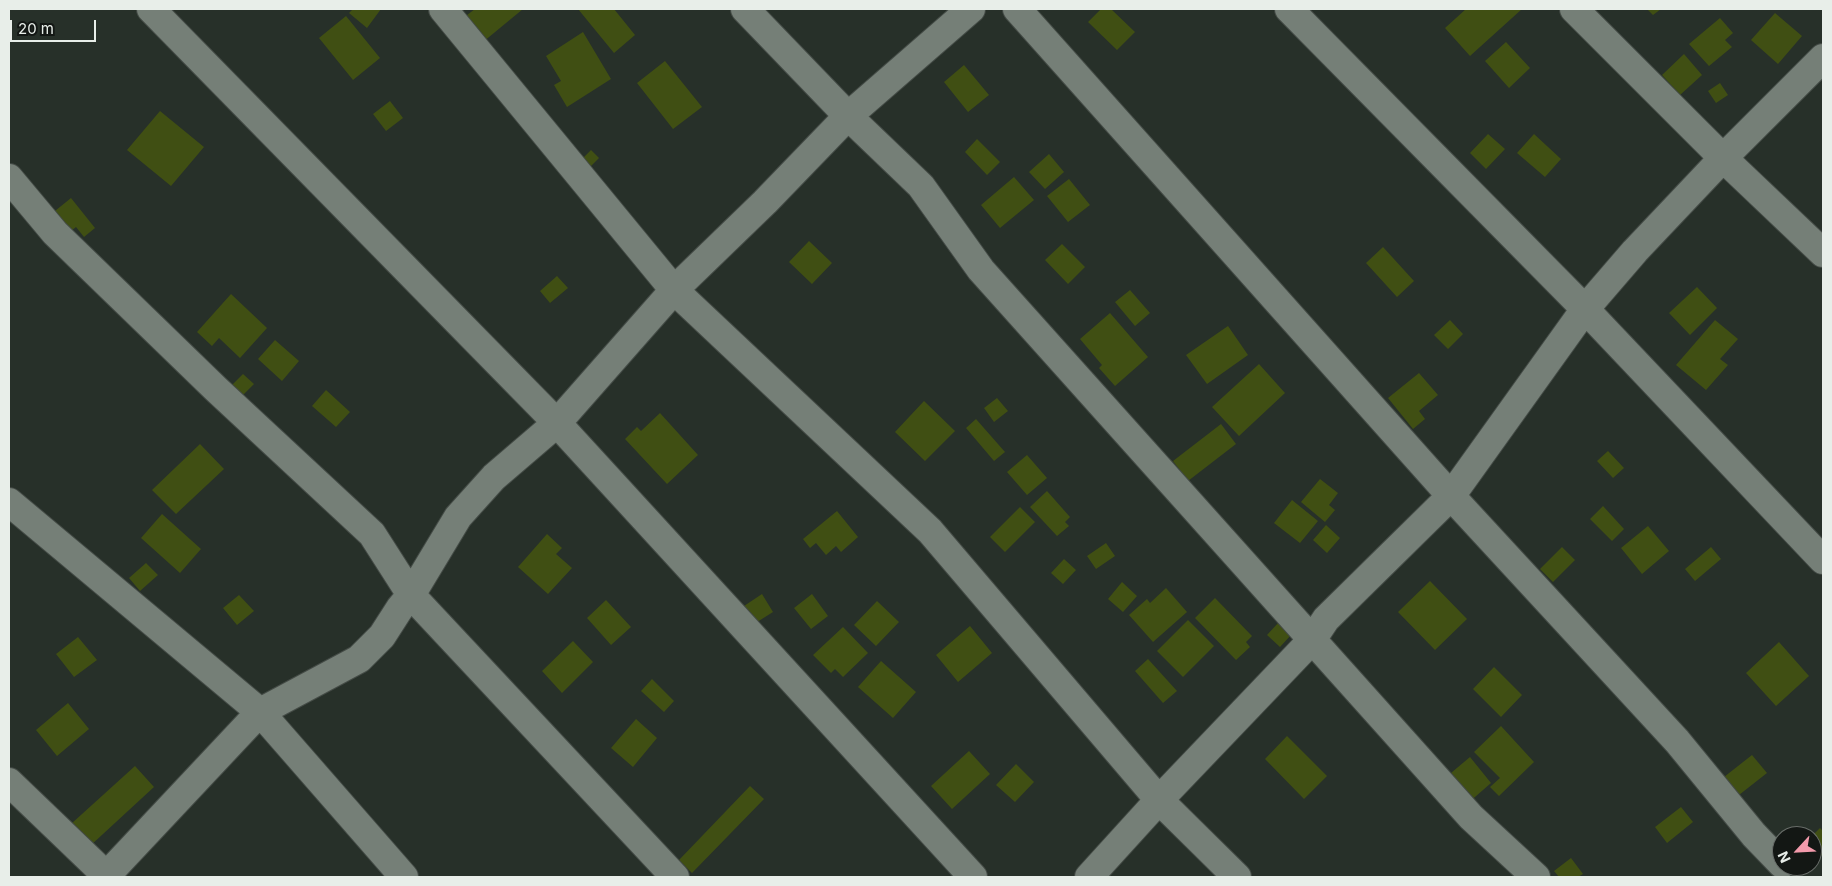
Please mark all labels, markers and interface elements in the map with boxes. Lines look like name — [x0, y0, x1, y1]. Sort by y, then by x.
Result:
scale bar — [12, 10, 99, 42]
text: 20 m — [18, 19, 54, 38]
north arrow — [1772, 826, 1822, 876]
text: N — [1774, 849, 1794, 866]

